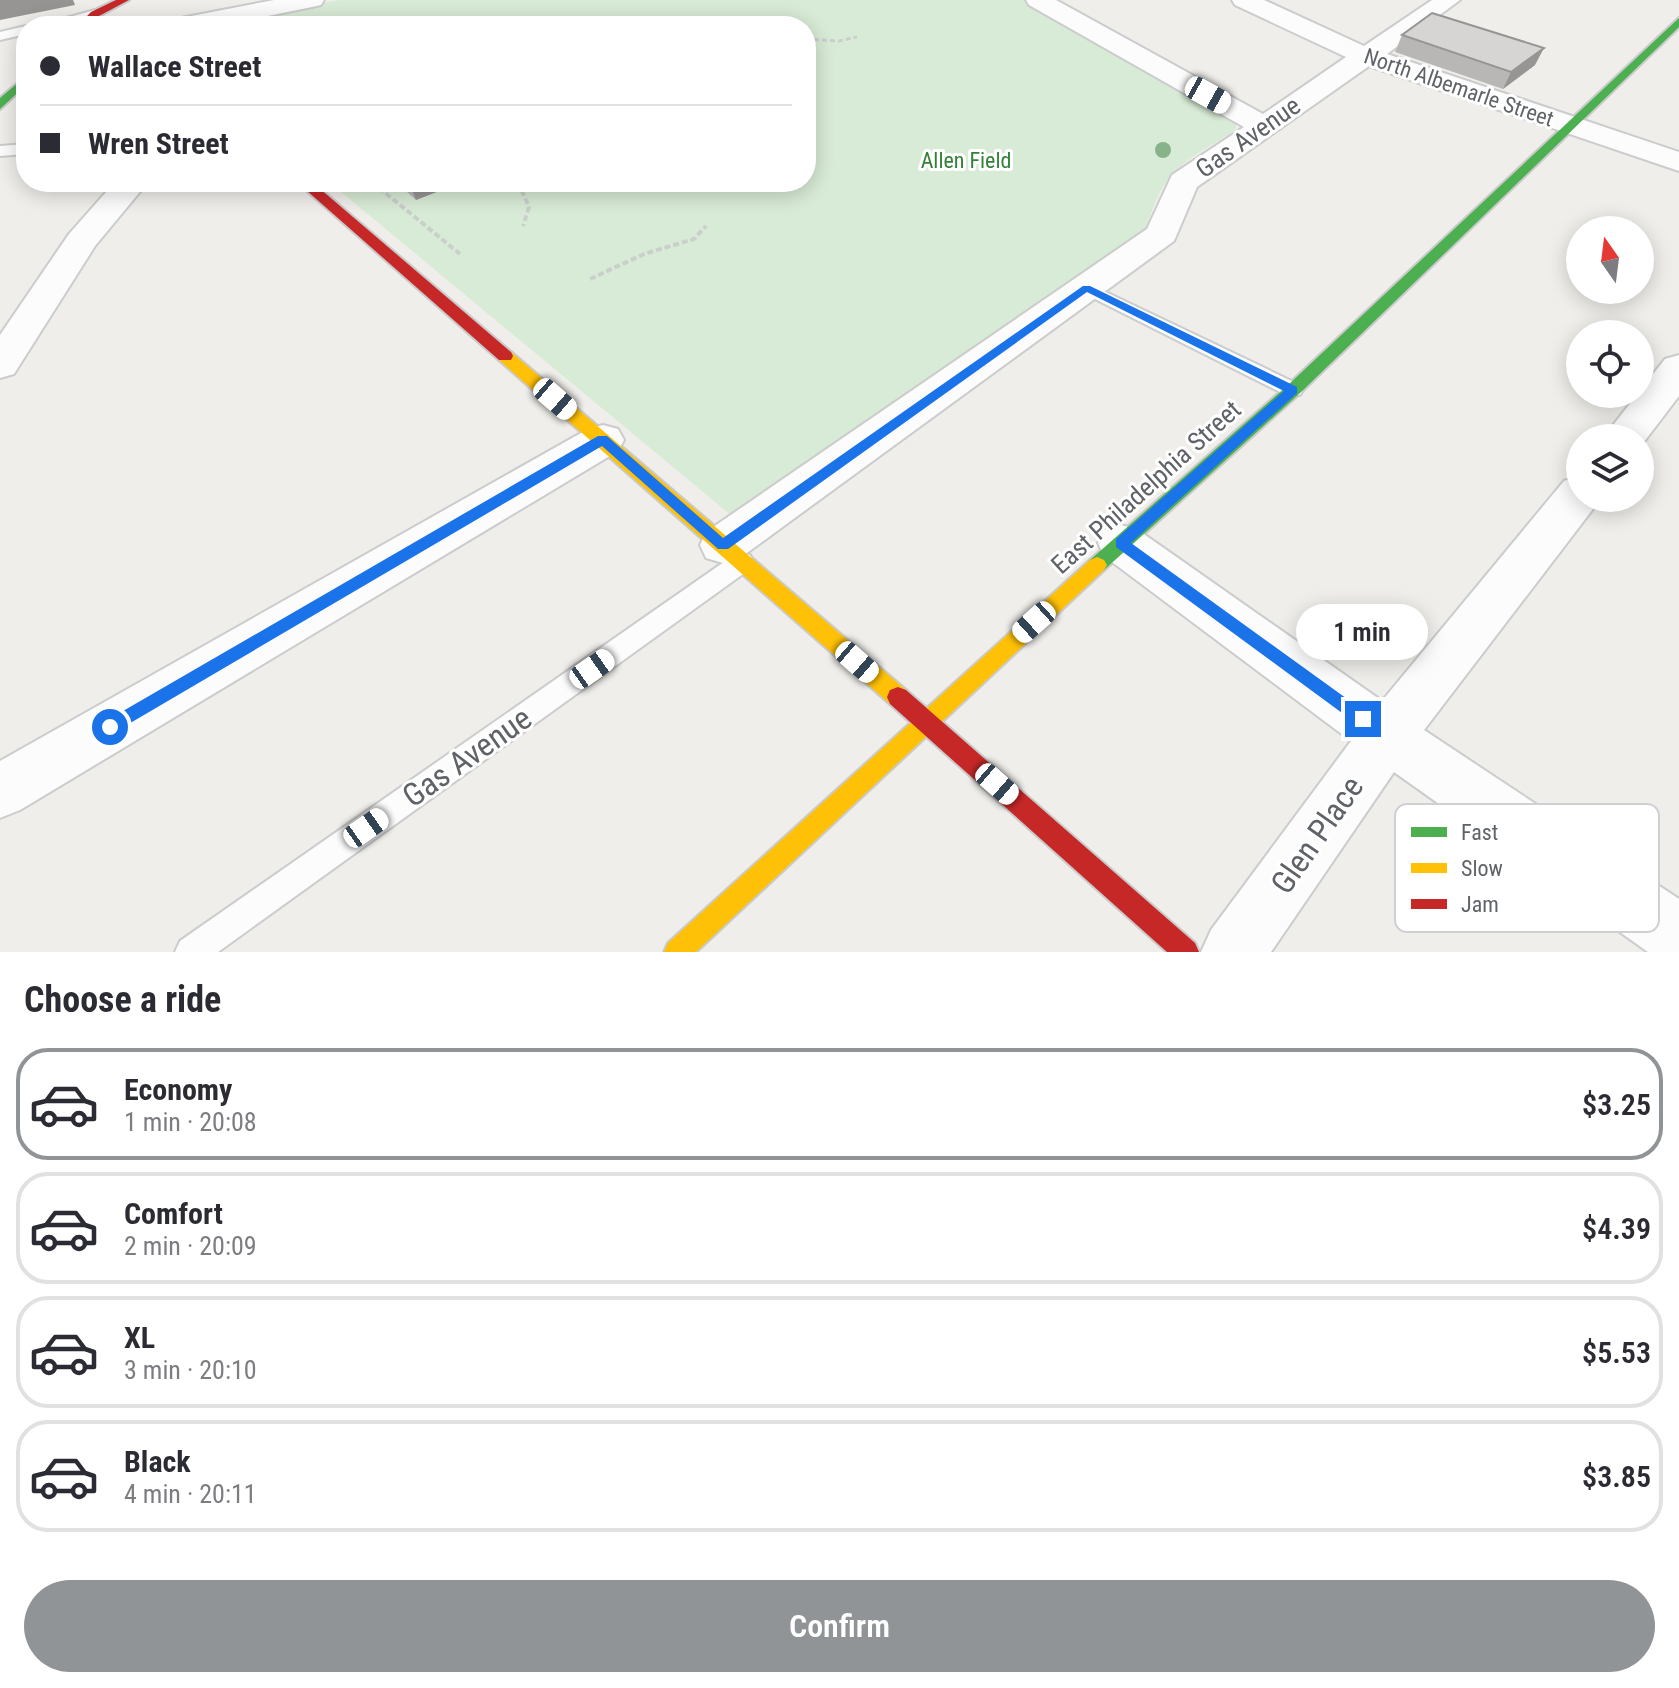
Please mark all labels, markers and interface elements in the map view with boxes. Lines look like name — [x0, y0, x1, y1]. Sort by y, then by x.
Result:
street label: North Albemarle Street — [1361, 43, 1557, 132]
text: Wallace Street — [88, 49, 261, 84]
car — [1181, 73, 1235, 117]
street label: Gas Avenue — [1190, 90, 1306, 184]
text: Wren Street — [88, 126, 229, 161]
park label: Allen Field — [921, 148, 1011, 173]
north arrow — [1566, 216, 1654, 304]
map controls — [1566, 216, 1654, 512]
button: locate — [1566, 320, 1654, 408]
car — [529, 374, 581, 424]
street label: East Philadelphia Street — [1045, 394, 1247, 580]
button: layers — [1566, 424, 1654, 512]
car — [1008, 597, 1060, 647]
callout: 1 min — [1297, 603, 1429, 659]
text: 1 min — [1333, 617, 1391, 647]
car — [831, 637, 883, 687]
car — [565, 645, 619, 693]
street label: Gas Avenue — [395, 699, 539, 815]
route end — [1345, 701, 1381, 737]
route start — [92, 709, 128, 745]
car — [971, 759, 1023, 809]
street label: Glen Place — [1263, 769, 1371, 901]
car — [339, 804, 393, 852]
legend — [1395, 804, 1659, 932]
text: Fast — [1461, 820, 1498, 845]
text: Slow — [1461, 856, 1503, 881]
text: Jam — [1461, 892, 1499, 917]
text: Choose a ride — [24, 979, 221, 1021]
icon: car — [28, 1068, 100, 1140]
text: Economy — [124, 1072, 232, 1107]
text: $3.25 — [1582, 1087, 1651, 1122]
text: 1 min · 20:08 — [124, 1107, 257, 1137]
icon: car — [28, 1192, 100, 1264]
text: Comfort — [124, 1196, 223, 1231]
text: $4.39 — [1582, 1211, 1651, 1246]
text: 2 min · 20:09 — [124, 1231, 257, 1261]
icon: car — [28, 1316, 100, 1388]
text: XL — [124, 1320, 155, 1355]
text: $5.53 — [1582, 1335, 1651, 1370]
text: 3 min · 20:10 — [124, 1355, 257, 1385]
icon: car — [28, 1440, 100, 1512]
text: Black — [124, 1444, 191, 1479]
text: $3.85 — [1582, 1459, 1651, 1494]
text: 4 min · 20:11 — [124, 1479, 257, 1509]
button: Confirm — [24, 1580, 1655, 1672]

